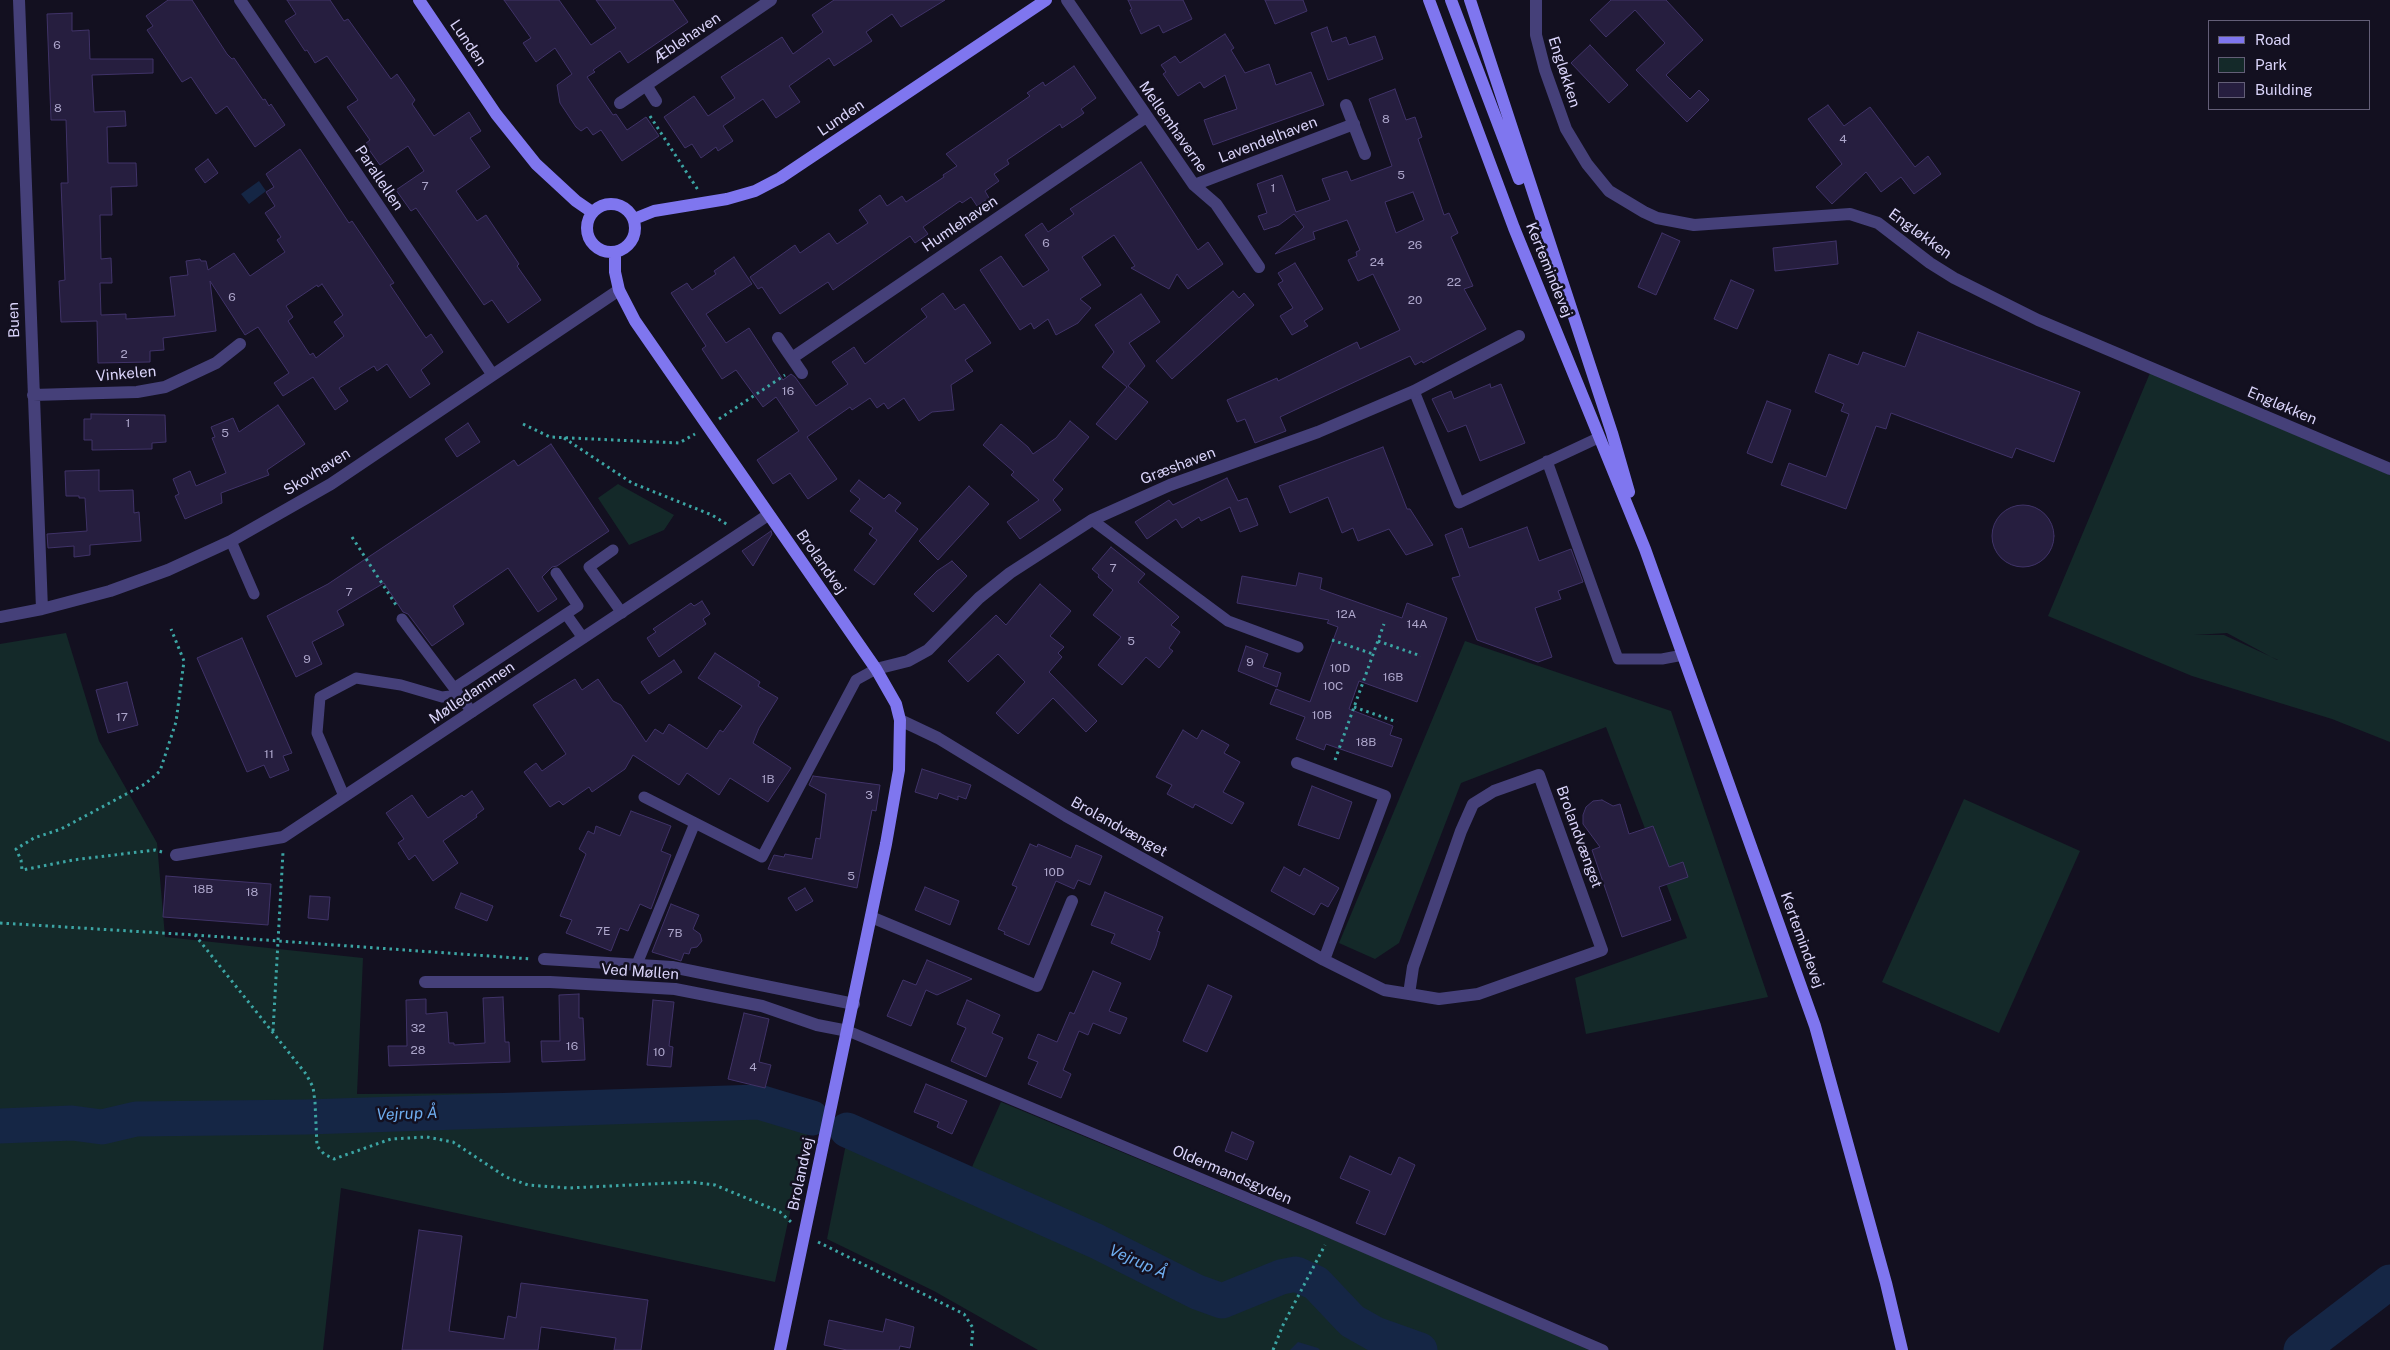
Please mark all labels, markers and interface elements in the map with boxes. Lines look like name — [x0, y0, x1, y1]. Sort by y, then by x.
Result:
street label: Æblehaven — [650, 9, 724, 67]
street label: Lunden — [446, 16, 490, 70]
legend — [2208, 20, 2370, 110]
text: Road — [2255, 31, 2291, 48]
street label: Engløkken — [1544, 34, 1584, 110]
house number: 6 — [53, 38, 61, 52]
text: Park — [2255, 56, 2287, 73]
street label: Mellemhaverne — [1135, 78, 1211, 176]
text: Building — [2255, 81, 2313, 98]
street label: Lunden — [814, 96, 868, 140]
house number: 8 — [54, 101, 62, 115]
house number: 8 — [1382, 112, 1390, 126]
street label: Lavendelhaven — [1216, 113, 1320, 167]
house number: 4 — [1839, 132, 1847, 146]
street label: Parallellen — [351, 142, 407, 214]
house number: 5 — [1397, 168, 1405, 182]
house number: 7 — [421, 179, 429, 193]
house number: 1 — [1271, 181, 1275, 195]
street label: Humlehaven — [919, 192, 1001, 256]
street label: Engløkken — [1885, 205, 1955, 263]
street label: Kertemindevej — [1522, 220, 1576, 320]
house number: 6 — [1042, 236, 1050, 250]
house number: 26 — [1408, 238, 1422, 252]
house number: 24 — [1370, 255, 1384, 269]
house number: 22 — [1447, 275, 1461, 289]
house number: 6 — [228, 290, 236, 304]
house number: 20 — [1408, 293, 1422, 307]
street label: Buen — [4, 302, 24, 338]
house number: 2 — [120, 347, 128, 361]
street label: Vinkelen — [95, 362, 157, 386]
street label: Engløkken — [2245, 383, 2319, 429]
house number: 16 — [782, 384, 794, 398]
house number: 1 — [126, 416, 130, 430]
house number: 5 — [221, 426, 229, 440]
street label: Græshaven — [1138, 443, 1218, 489]
street label: Skovhaven — [280, 444, 354, 500]
street label: Brolandvej — [792, 526, 850, 598]
house number: 7 — [1109, 561, 1117, 575]
house number: 7 — [345, 585, 353, 599]
house number: 12A — [1336, 607, 1356, 621]
house number: 14A — [1407, 617, 1427, 631]
house number: 5 — [1127, 634, 1135, 648]
house number: 9 — [303, 652, 311, 666]
house number: 9 — [1246, 655, 1254, 669]
street label: Mølledammen — [426, 658, 518, 728]
house number: 10D — [1330, 661, 1350, 675]
house number: 16B — [1383, 670, 1403, 684]
house number: 10C — [1323, 679, 1343, 693]
house number: 10B — [1312, 708, 1332, 722]
house number: 17 — [116, 710, 128, 724]
house number: 18B — [1356, 735, 1376, 749]
house number: 11 — [264, 747, 274, 761]
house number: 1B — [762, 772, 774, 786]
street label: Brolandvænget — [1552, 783, 1606, 891]
house number: 3 — [865, 788, 873, 802]
street label: Brolandvænget — [1068, 793, 1170, 861]
house number: 10D — [1044, 865, 1064, 879]
house number: 5 — [847, 869, 855, 883]
house number: 18B — [193, 882, 213, 896]
house number: 18 — [246, 885, 258, 899]
street label: Kertemindevej — [1776, 890, 1828, 990]
house number: 7E — [596, 924, 610, 938]
house number: 7B — [667, 926, 683, 940]
street label: Ved Møllen — [600, 960, 680, 984]
house number: 32 — [411, 1021, 425, 1035]
house number: 16 — [566, 1039, 578, 1053]
house number: 28 — [411, 1043, 425, 1057]
house number: 10 — [653, 1045, 665, 1059]
house number: 4 — [749, 1060, 757, 1074]
water label: Vejrup Å — [376, 1103, 438, 1125]
street label: Brolandvej — [784, 1136, 818, 1212]
street label: Oldermandsgyden — [1170, 1142, 1294, 1208]
water label: Vejrup Å — [1106, 1241, 1170, 1283]

